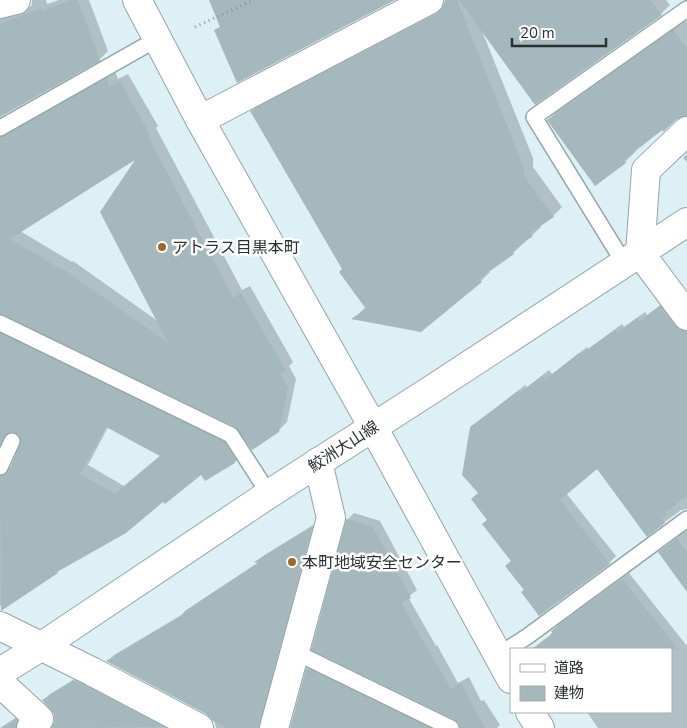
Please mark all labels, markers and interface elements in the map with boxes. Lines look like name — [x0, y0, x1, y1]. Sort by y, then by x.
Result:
scale bar — [512, 15, 606, 47]
text: 20 m — [520, 23, 555, 43]
place label: アトラス目黒本町 — [172, 237, 300, 259]
marker: アトラス目黒本町 — [156, 241, 168, 253]
street label: 鮫洲大山線 — [304, 416, 383, 478]
place label: 本町地域安全センター — [302, 552, 462, 574]
marker: 本町地域安全センター — [286, 556, 298, 568]
legend — [510, 648, 672, 713]
text: 道路 — [554, 658, 584, 678]
text: 建物 — [554, 683, 584, 703]

